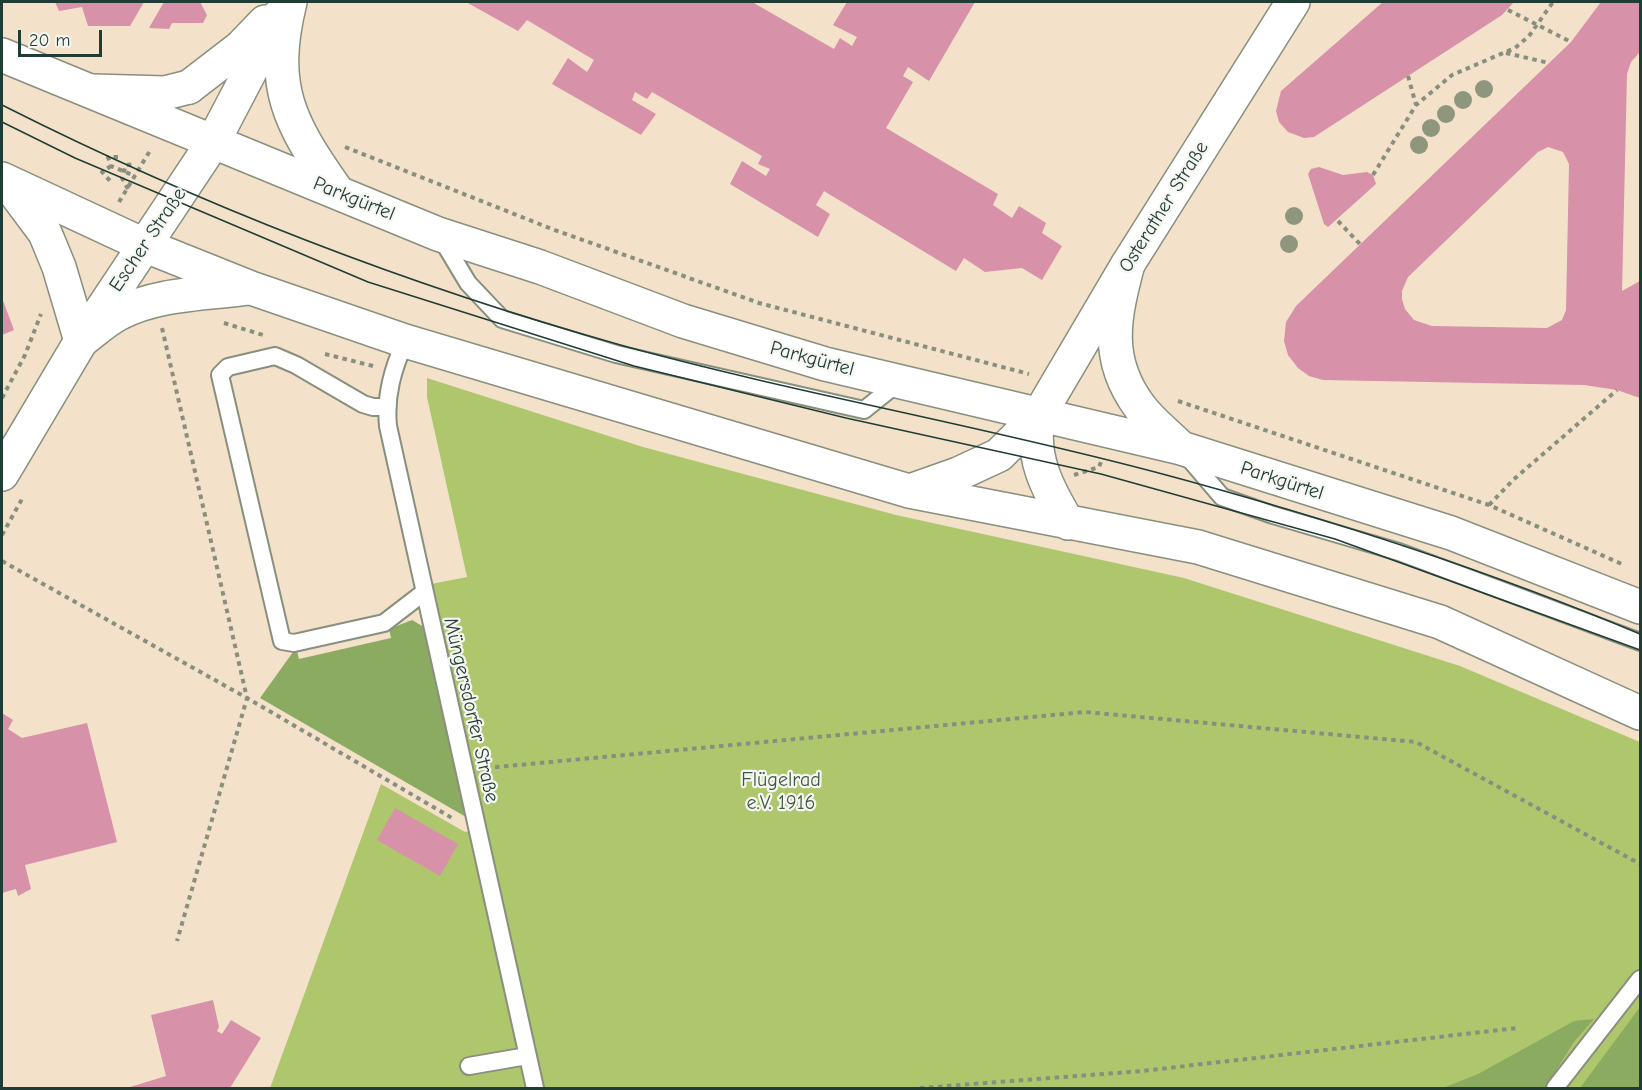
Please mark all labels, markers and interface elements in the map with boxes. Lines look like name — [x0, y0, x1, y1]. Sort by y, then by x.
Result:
scale bar — [21, 18, 105, 56]
text: 20 m — [29, 30, 70, 51]
street label: Osterather Straße — [1114, 137, 1214, 277]
street label: Parkgürtel — [310, 172, 398, 226]
street label: Escher Straße — [104, 183, 192, 297]
street label: Parkgürtel — [767, 336, 857, 382]
street label: Parkgürtel — [1237, 456, 1327, 506]
street label: Müngersdorfer Straße — [438, 615, 504, 805]
park label: Flügelrad e.V. 1916 — [741, 768, 821, 815]

